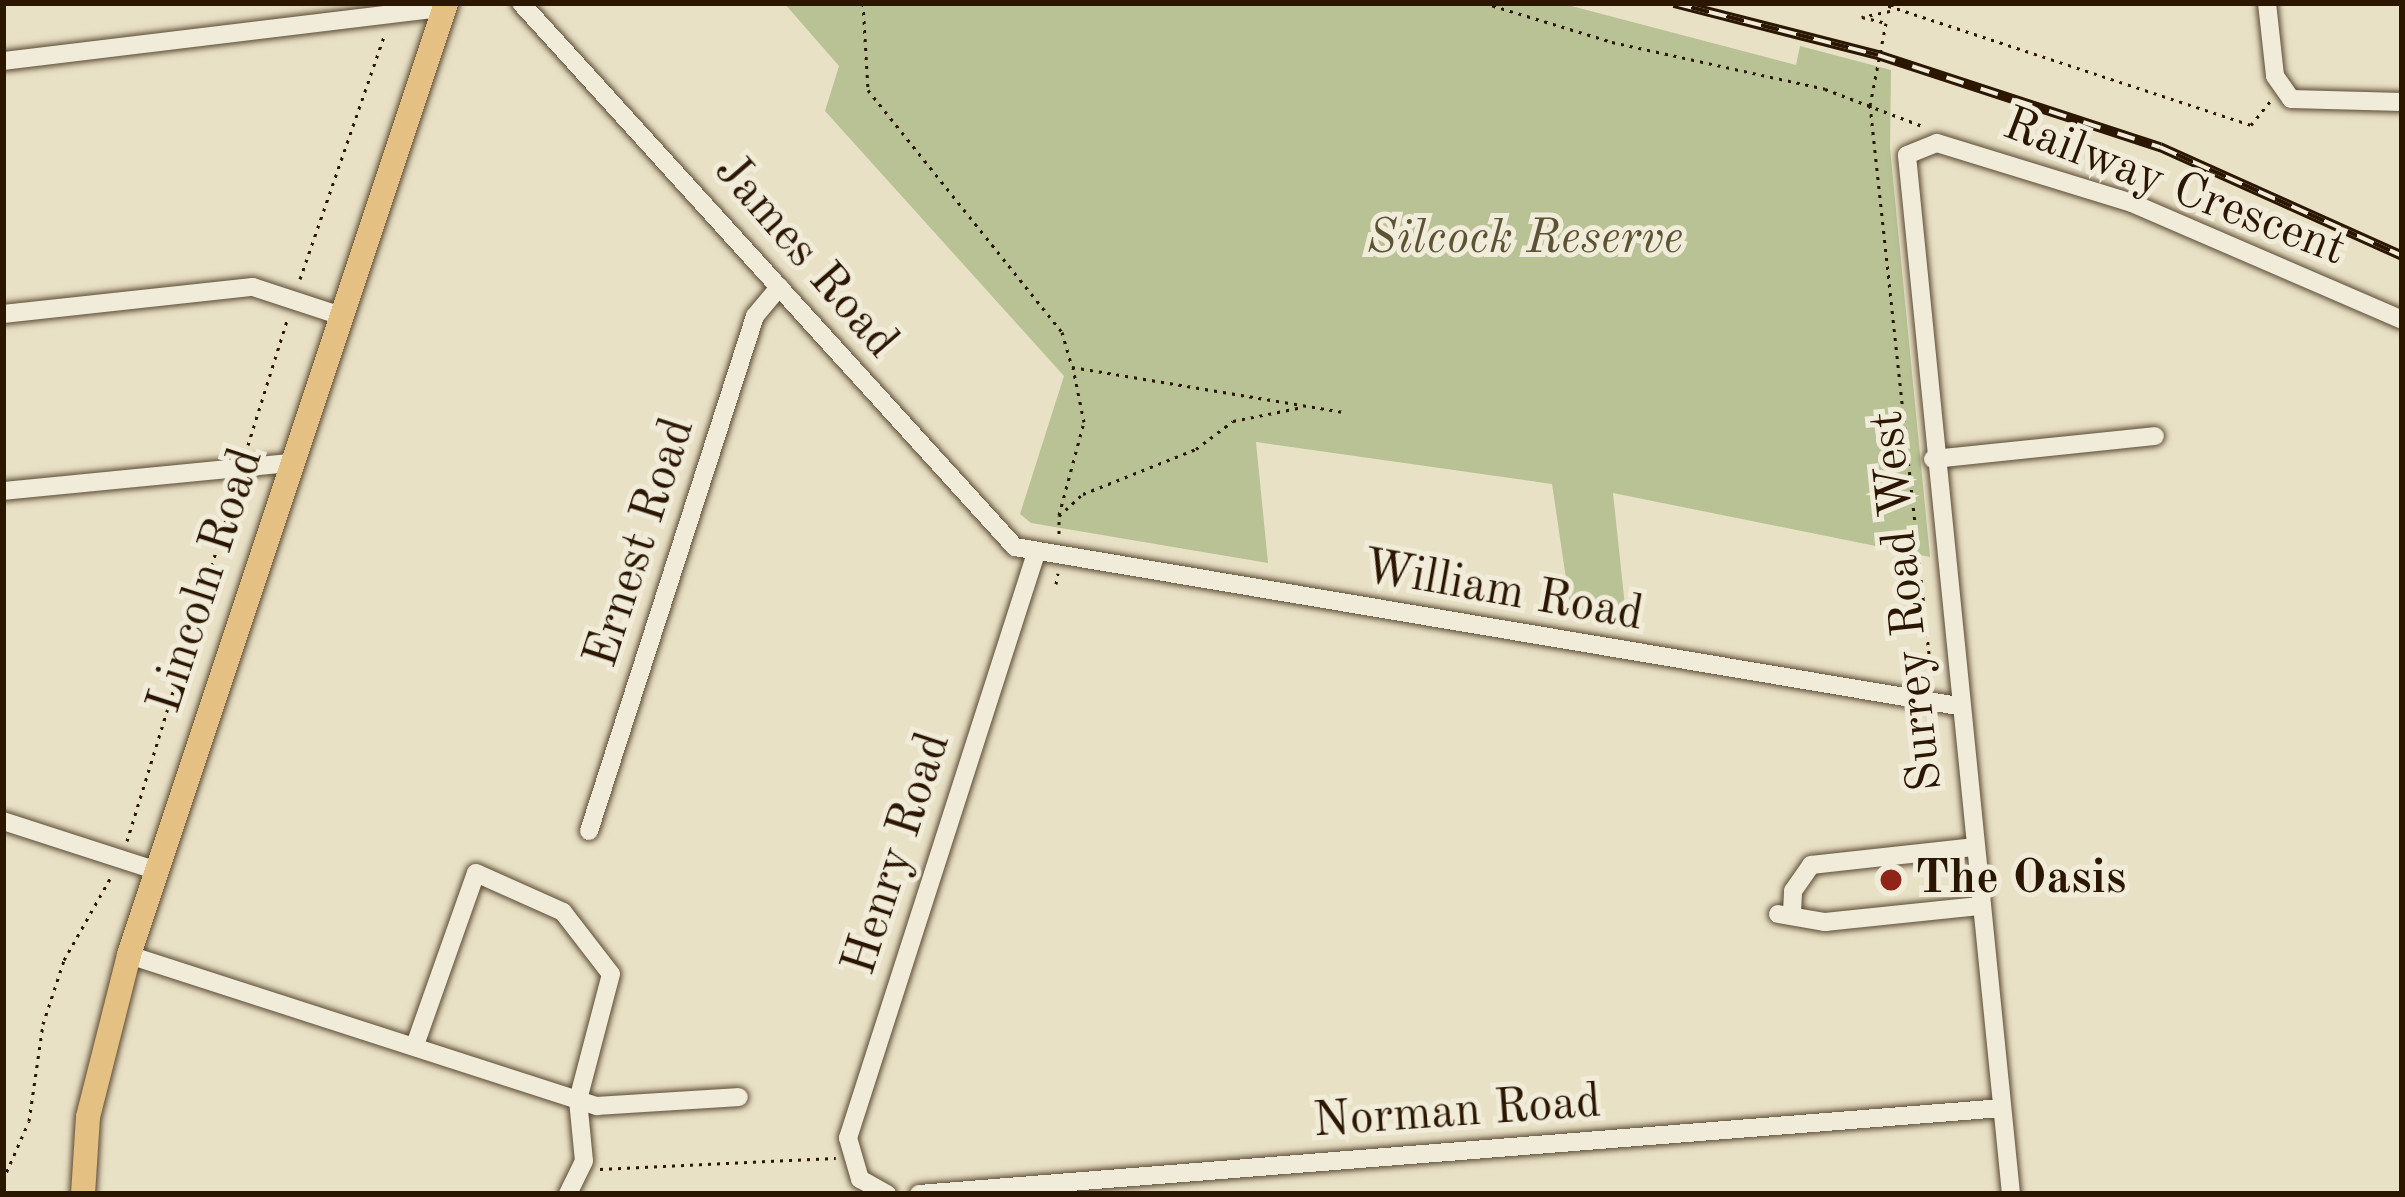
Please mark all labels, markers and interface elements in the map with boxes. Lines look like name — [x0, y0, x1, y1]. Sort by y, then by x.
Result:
street label: Railway Crescent — [1995, 96, 2353, 280]
street label: James Road — [701, 143, 909, 371]
park label: Silcock Reserve — [1367, 211, 1683, 269]
street label: Surrey Road West — [1859, 408, 1957, 794]
street label: Ernest Road — [574, 411, 708, 675]
street label: Lincoln Road — [137, 441, 277, 721]
street label: William Road — [1359, 539, 1647, 645]
street label: Henry Road — [832, 726, 964, 982]
place label: The Oasis — [1915, 851, 2126, 909]
marker: The Oasis — [1878, 867, 1904, 893]
street label: Norman Road — [1311, 1074, 1603, 1152]

